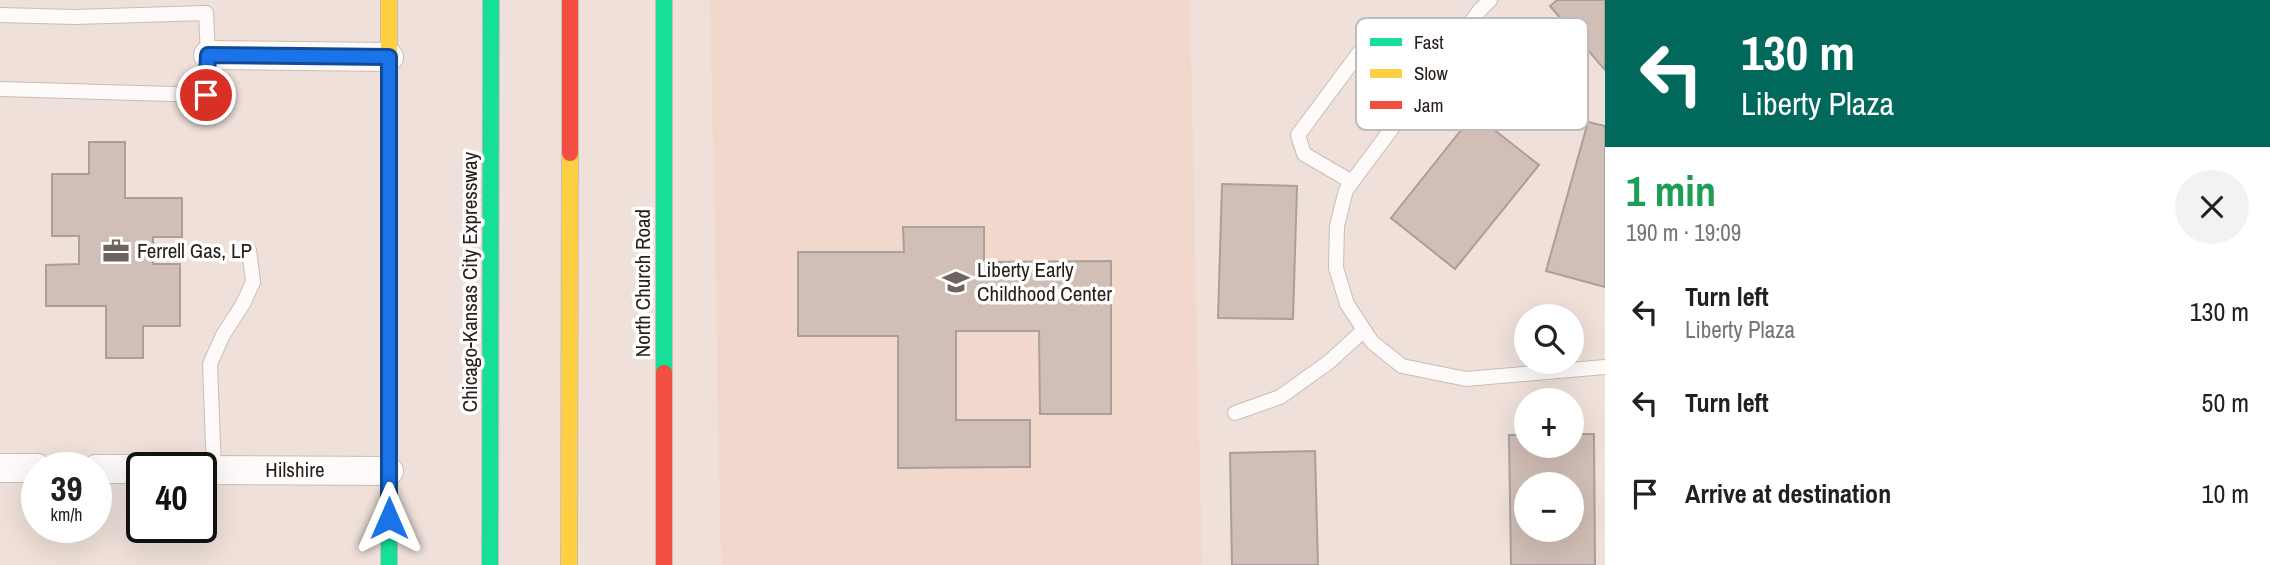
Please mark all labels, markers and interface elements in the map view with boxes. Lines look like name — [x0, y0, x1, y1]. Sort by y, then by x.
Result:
legend — [1356, 18, 1588, 130]
text: 130 m — [1741, 19, 1855, 85]
icon: left — [1626, 28, 1717, 119]
text: Fast — [1414, 29, 1444, 55]
text: Slow — [1414, 60, 1449, 86]
pin — [176, 65, 236, 125]
icon: arrive — [187, 76, 225, 114]
text: Liberty Plaza — [1741, 82, 1894, 125]
text: Jam — [1414, 92, 1443, 118]
street label: Chicago-Kansas City Expressway — [455, 151, 484, 412]
text: 1 min — [1626, 163, 1716, 219]
button: close — [2175, 170, 2249, 244]
street label: North Church Road — [628, 209, 657, 357]
text: 190 m · 19:09 — [1626, 217, 1741, 248]
office icon: Ferrell Gas, LP — [101, 236, 131, 266]
place label: Ferrell Gas, LP — [137, 236, 252, 265]
place label: Liberty Early Childhood Center — [977, 255, 1112, 308]
school or university icon: Liberty Early Childhood Center — [941, 267, 971, 297]
text: Turn left — [1685, 279, 1769, 314]
icon: left — [1626, 293, 1664, 331]
text: 130 m — [2190, 294, 2249, 329]
map controls — [1514, 304, 1584, 542]
button: search — [1514, 304, 1584, 374]
text: Liberty Plaza — [1685, 314, 1795, 345]
icon: left — [1626, 384, 1664, 422]
text: Turn left — [1685, 385, 1769, 420]
text: 50 m — [2202, 385, 2249, 420]
button: + — [1514, 388, 1584, 458]
speed limit sign: 40 — [126, 452, 217, 543]
street label: Hilshire — [265, 455, 325, 484]
text: 39 — [51, 465, 82, 512]
button: − — [1514, 472, 1584, 542]
icon: arrive — [1626, 475, 1664, 513]
text: Arrive at destination — [1685, 476, 1891, 511]
text: 10 m — [2202, 476, 2249, 511]
position arrow — [352, 481, 426, 555]
text: km/h — [51, 502, 83, 527]

